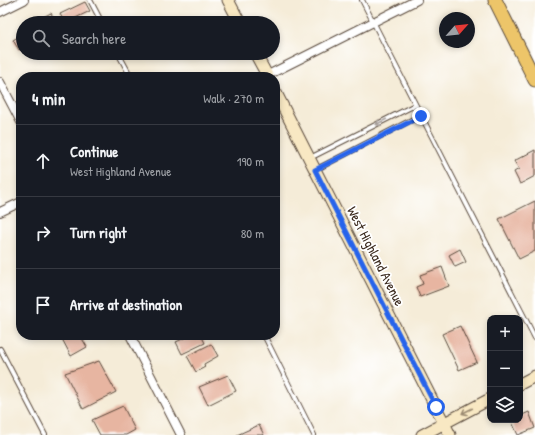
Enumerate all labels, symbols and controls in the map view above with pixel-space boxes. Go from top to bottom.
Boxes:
north arrow [439,12,475,48]
search box [16,16,280,60]
icon: search [30,27,52,49]
text: Search here [62,28,126,49]
text: 4 min [32,87,65,110]
text: Walk · 270 m [203,89,264,107]
route end [412,107,430,125]
one-way arrow [375,119,387,127]
text: Continue [70,141,118,162]
icon: ahead [32,150,54,172]
text: 190 m [237,152,264,170]
text: West Highland Avenue [70,162,171,180]
street label: West Highland Avenue [342,203,410,310]
icon: right [32,222,54,244]
text: Turn right [70,222,126,243]
text: 80 m [241,224,264,242]
icon: arrive [32,294,54,316]
text: Arrive at destination [70,294,182,315]
map controls [487,315,523,423]
button: + [487,315,523,351]
button: − [487,351,523,387]
button: layers [487,387,523,423]
route start [427,398,445,416]
one-way arrow [461,408,473,415]

